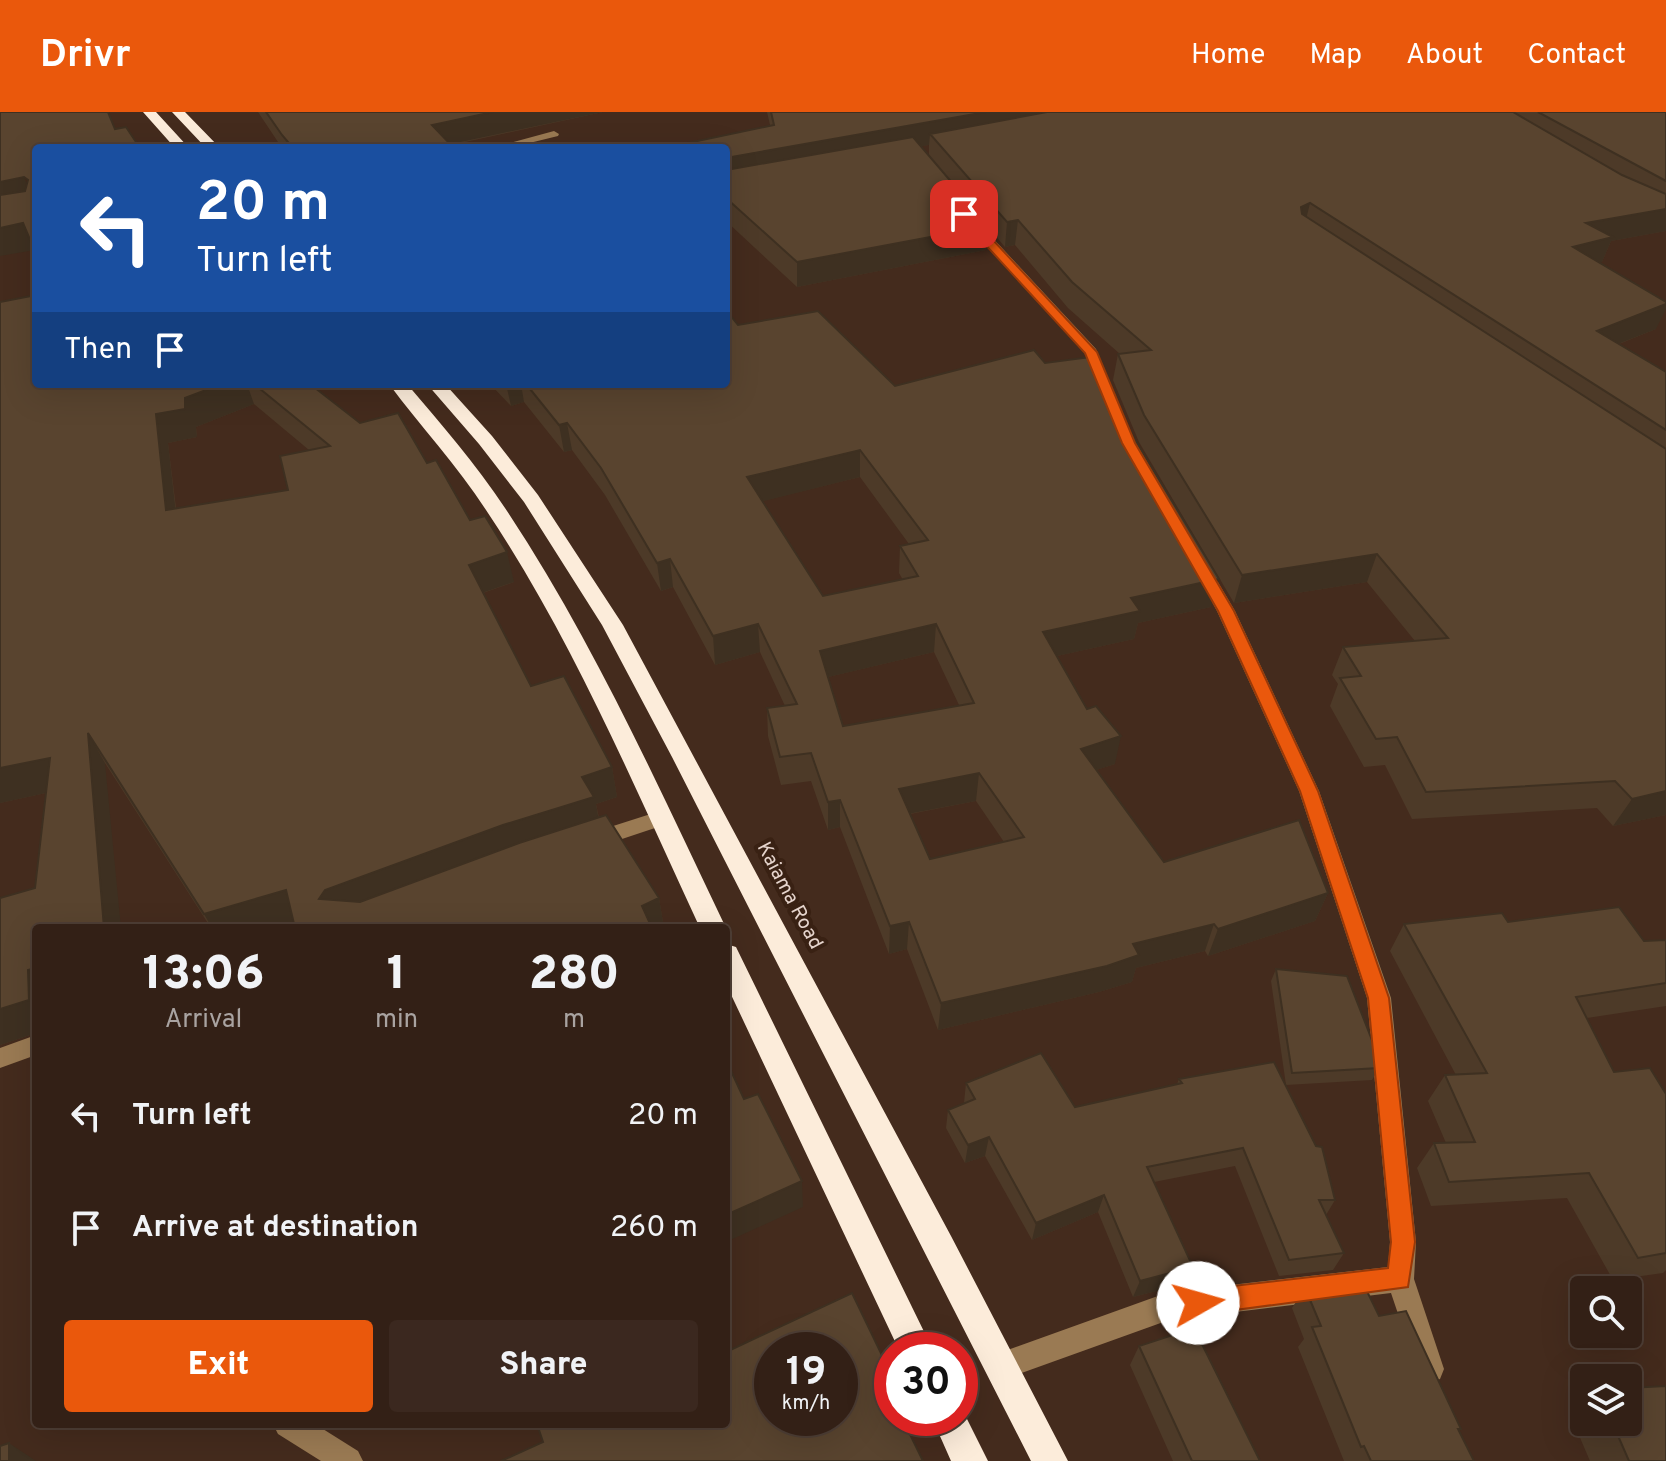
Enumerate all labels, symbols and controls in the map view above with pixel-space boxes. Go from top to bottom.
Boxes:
text: Drivr [40,32,131,81]
text: Home [1191,38,1265,74]
text: Map [1309,38,1362,74]
text: About [1406,38,1483,74]
text: Contact [1527,38,1626,74]
text: 20 m [196,170,330,240]
icon: left [64,176,168,280]
pin [930,180,998,248]
icon: arrive [942,192,986,236]
text: Turn left [196,239,333,285]
icon: arrive [148,328,192,372]
text: Then [64,332,132,369]
street label: Kaiama Road [750,838,828,954]
text: 13:06 [143,946,264,1006]
text: 1 [387,946,406,1006]
text: 280 [529,946,620,1006]
text: Arrival [165,1004,242,1037]
text: min [375,1004,418,1037]
text: m [563,1004,585,1037]
icon: left [64,1094,108,1138]
text: Turn left [132,1098,252,1135]
text: 20 m [628,1098,698,1135]
icon: arrive [64,1206,108,1250]
text: Arrive at destination [132,1210,418,1247]
text: 260 m [610,1210,698,1247]
position arrow [1156,1261,1240,1345]
map controls [1570,1276,1642,1436]
button: search [1570,1276,1642,1348]
button: Exit [64,1320,373,1412]
button: Share [389,1320,698,1412]
speed limit sign: 30 [874,1332,978,1436]
text: 19 [786,1349,826,1399]
button: layers [1570,1364,1642,1436]
text: km/h [782,1391,830,1417]

